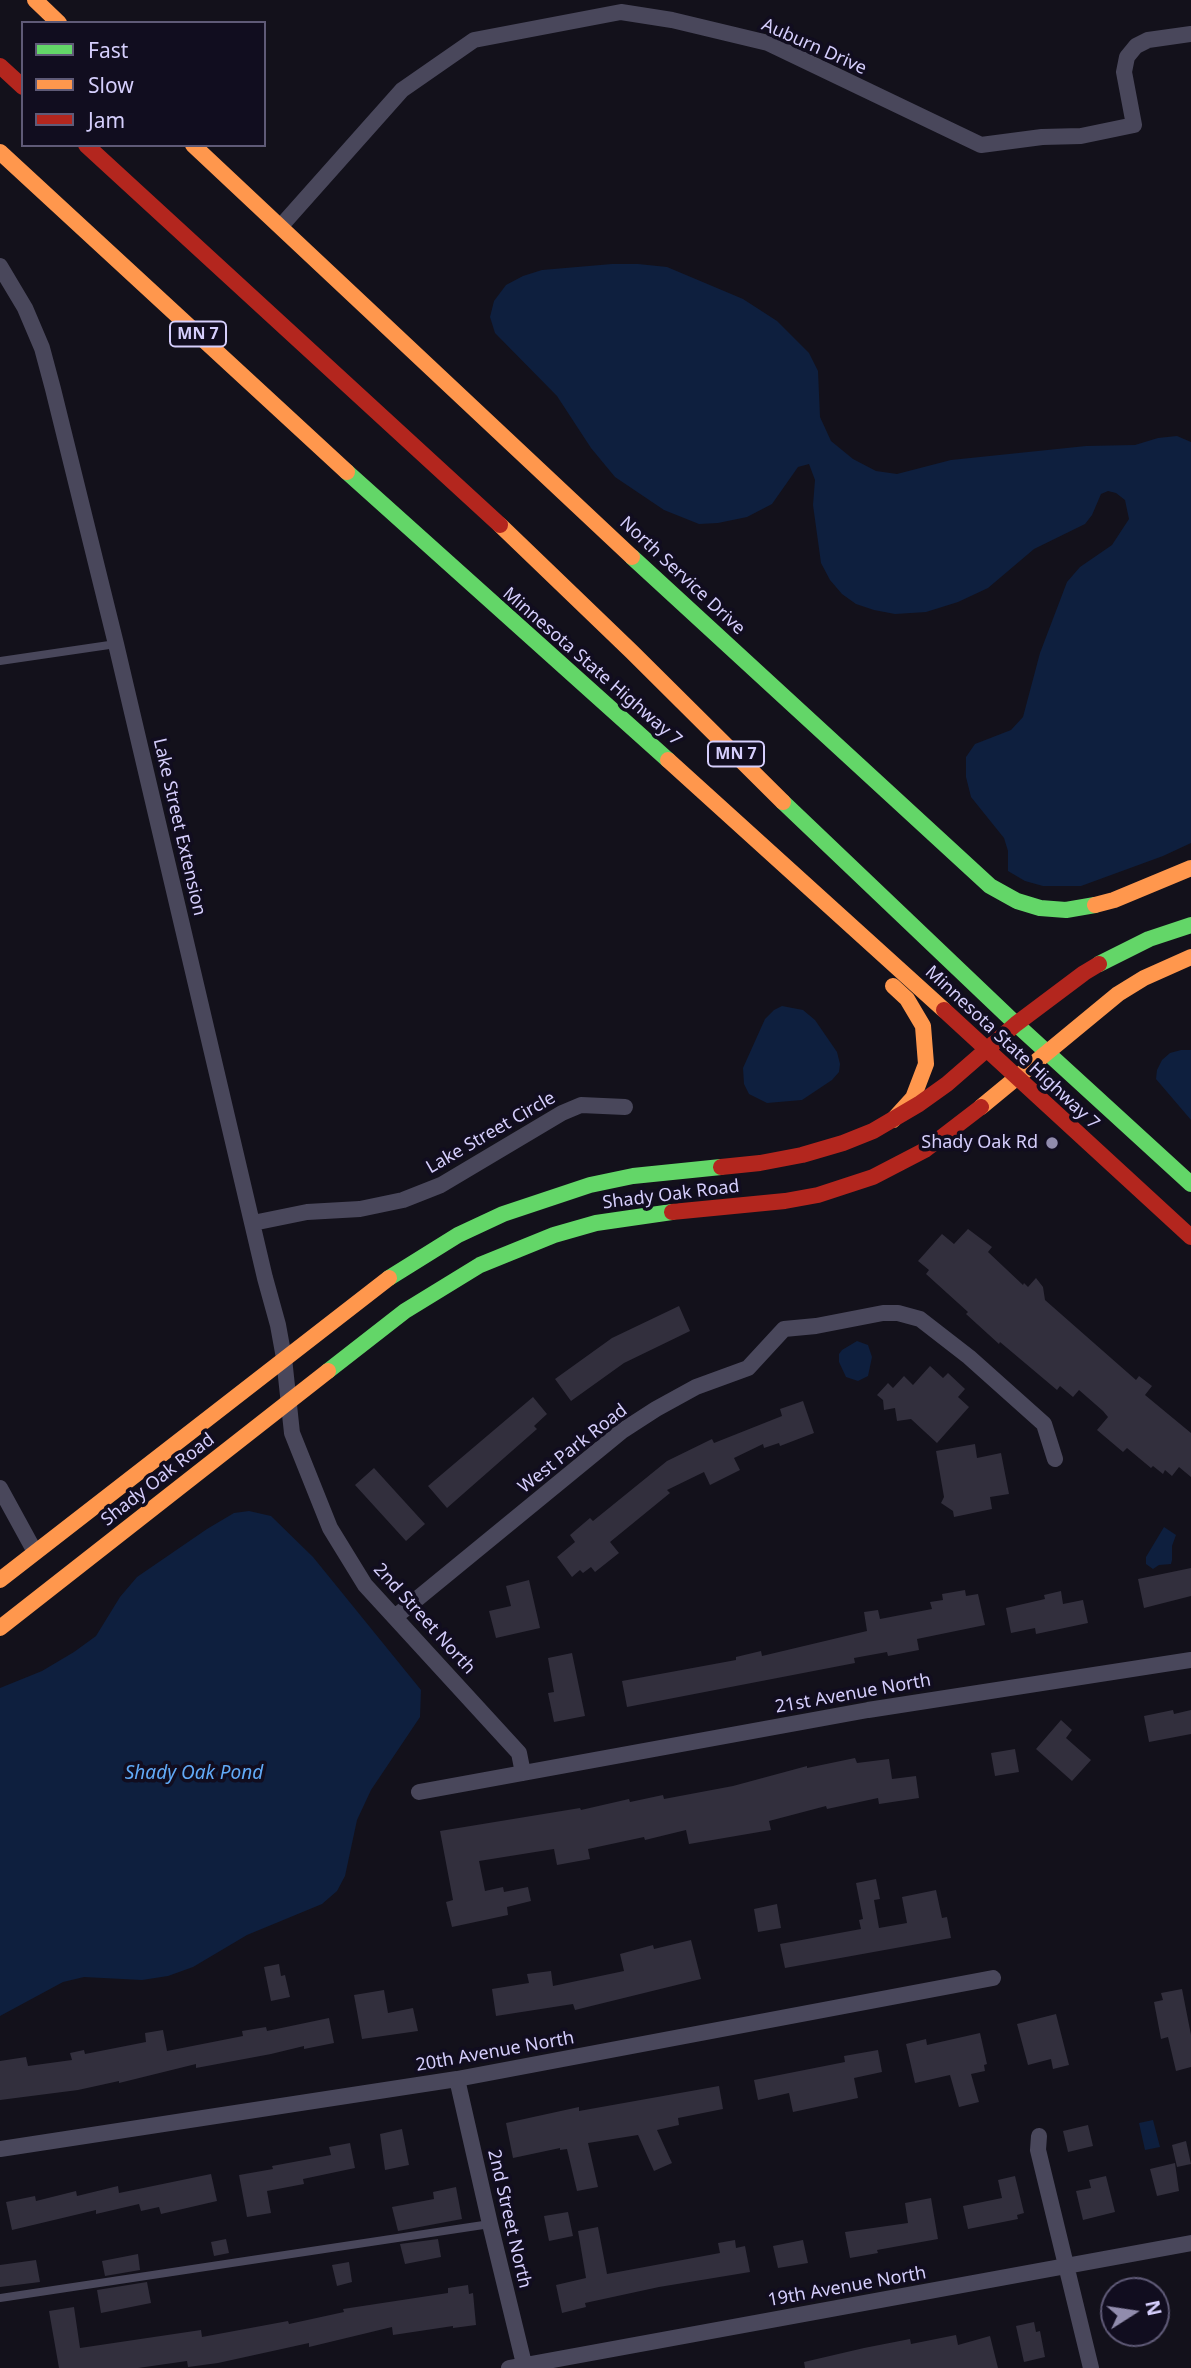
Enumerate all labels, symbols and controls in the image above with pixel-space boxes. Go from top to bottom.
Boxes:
street label: Auburn Drive [758,14,870,80]
legend [21,21,266,147]
text: Fast [88,36,128,64]
text: Slow [88,71,134,99]
text: Jam [88,106,125,134]
road number: MN 7 [170,322,226,346]
street label: North Service Drive [615,512,749,640]
street label: Minnesota State Highway 7 [498,583,686,751]
street label: Lake Street Extension [148,736,210,918]
road number: MN 7 [708,741,764,766]
street label: Minnesota State Highway 7 [920,961,1104,1135]
street label: Lake Street Circle [423,1087,559,1179]
place label: Shady Oak Rd [921,1132,1038,1154]
marker: Shady Oak Rd [1044,1135,1060,1151]
street label: Shady Oak Road [601,1176,741,1214]
street label: West Park Road [514,1400,632,1498]
street label: Shady Oak Road [97,1429,219,1531]
street label: 2nd Street North [369,1559,479,1679]
street label: 21st Avenue North [773,1670,933,1718]
water label: Shady Oak Pond [125,1763,263,1785]
street label: 20th Avenue North [414,2027,576,2077]
street label: 2nd Street North [483,2148,535,2290]
street label: 19th Avenue North [766,2262,928,2312]
north arrow [1100,2277,1170,2347]
text: N [1139,2298,1168,2318]

